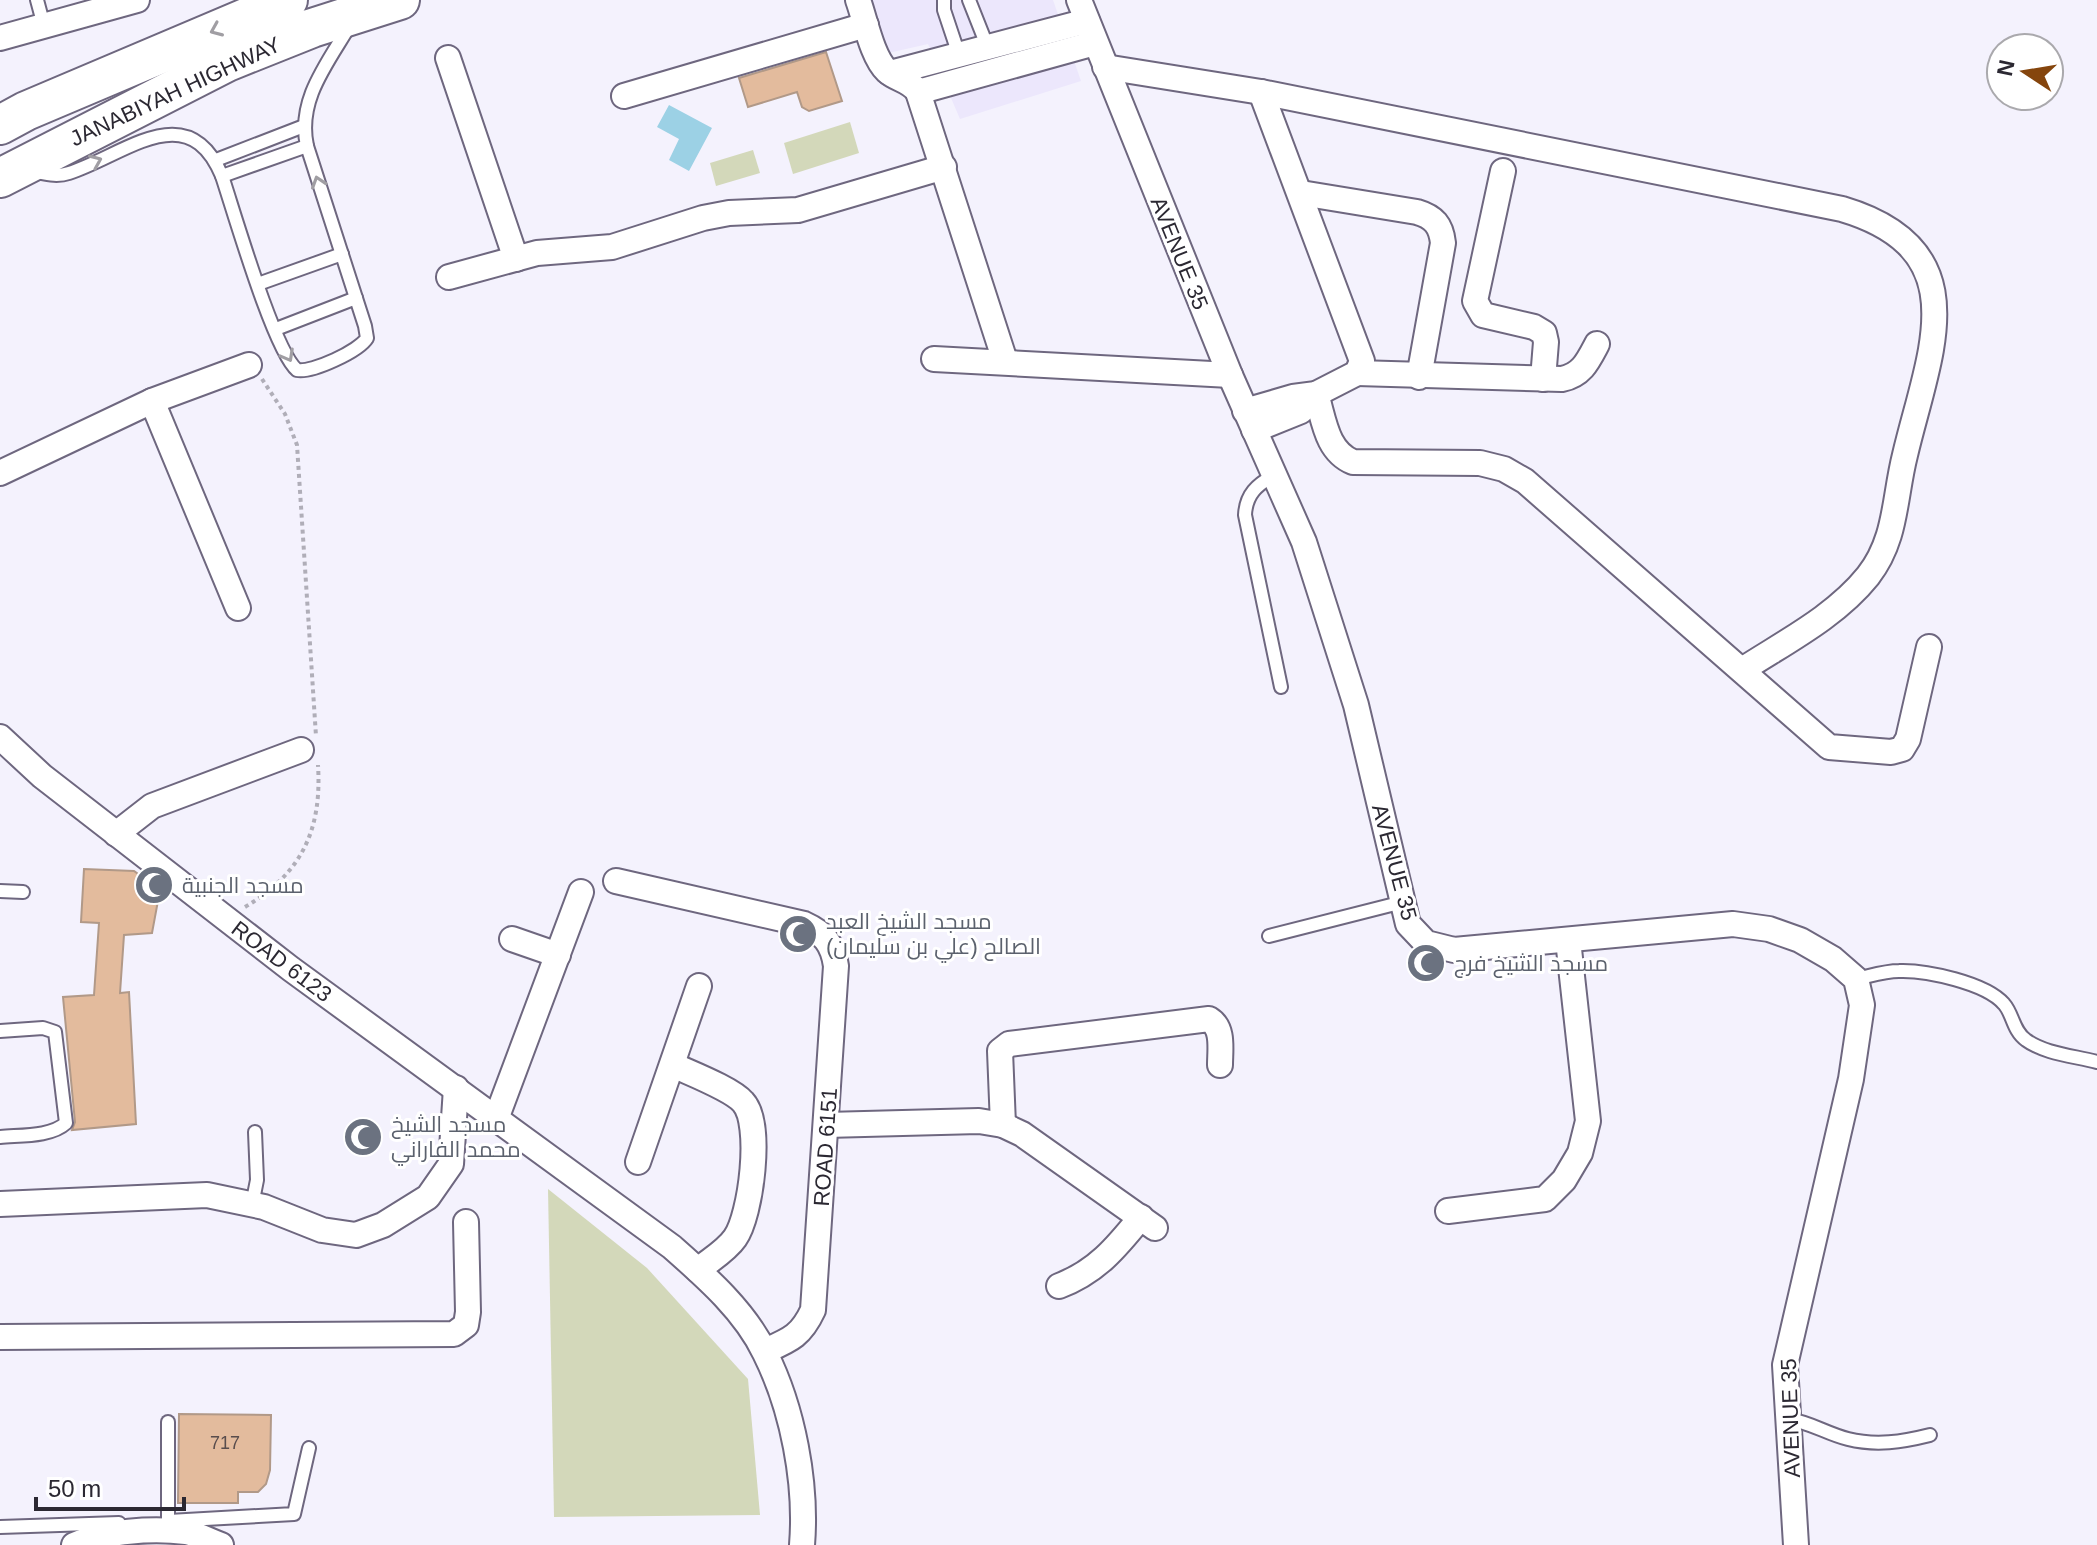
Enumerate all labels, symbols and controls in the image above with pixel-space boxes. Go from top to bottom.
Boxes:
one-way arrow [209,20,224,36]
street label: JANABIYAH HIGHWAY [66,32,285,151]
north arrow [1985,32,2065,112]
text: N [1992,58,2020,78]
one-way arrow [88,155,102,171]
one-way arrow [312,176,328,190]
street label: AVENUE 35 [1146,193,1213,313]
one-way arrow [279,348,294,362]
street label: AVENUE 35 [1367,801,1422,923]
mosque icon: مسجد الجنبية [133,864,175,906]
place label: مسجد الجنبية [182,873,304,898]
place label: مسجد الشيخ العبد الصالح (علي بن سليمان) [826,909,1041,963]
mosque icon: مسجد الشيخ العبد الصالح (علي بن سليمان) [777,913,819,955]
street label: ROAD 6123 [227,916,337,1007]
mosque icon: مسجد الشيخ فرج [1405,942,1447,984]
place label: مسجد الشيخ فرج [1454,951,1608,978]
street label: ROAD 6151 [809,1087,842,1207]
place label: مسجد الشيخ محمد الفاراني [391,1112,521,1166]
mosque icon: مسجد الشيخ محمد الفاراني [342,1116,384,1158]
street label: AVENUE 35 [1776,1358,1805,1478]
house number: 717 [210,1433,240,1453]
scale bar [36,1461,184,1511]
text: 50 m [48,1475,101,1502]

